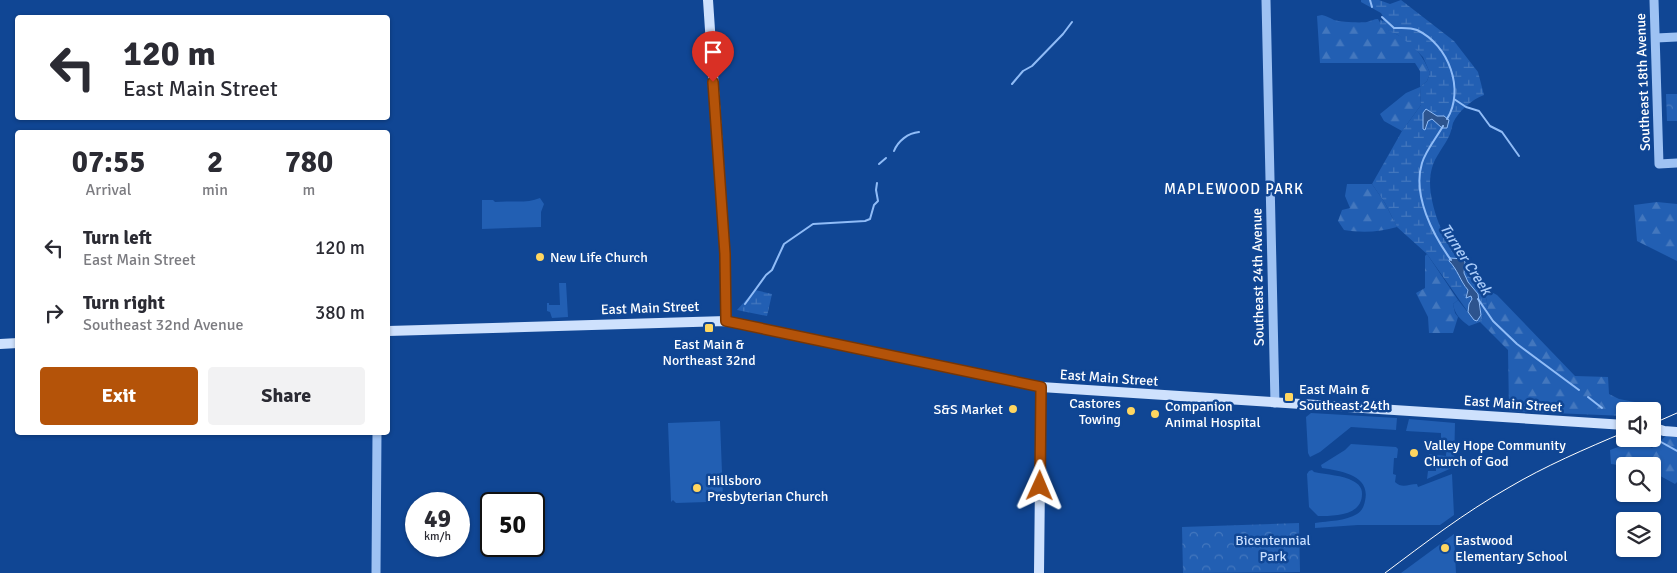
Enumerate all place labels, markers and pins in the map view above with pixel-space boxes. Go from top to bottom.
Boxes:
pin [692,31,734,82]
place label: New Life Church [550,249,648,266]
marker: New Life Church [534,251,546,263]
marker: East Main & Northeast 32nd [703,322,715,334]
place label: East Main & Northeast 32nd [662,336,756,369]
place label: East Main & Southeast 24th [1299,381,1390,414]
marker: East Main & Southeast 24th [1283,391,1295,403]
place label: Castores Towing [1069,395,1121,428]
place label: Companion Animal Hospital [1165,398,1261,431]
place label: S&S Market [934,401,1003,418]
marker: S&S Market [1007,403,1019,415]
marker: Castores Towing [1125,405,1137,417]
marker: Companion Animal Hospital [1149,408,1161,420]
place label: Valley Hope Community Church of God [1424,437,1566,470]
marker: Valley Hope Community Church of God [1408,447,1420,459]
place label: Hillsboro Presbyterian Church [707,472,828,505]
marker: Hillsboro Presbyterian Church [691,482,703,494]
place label: Eastwood Elementary School [1455,532,1568,565]
marker: Eastwood Elementary School [1439,542,1451,554]

